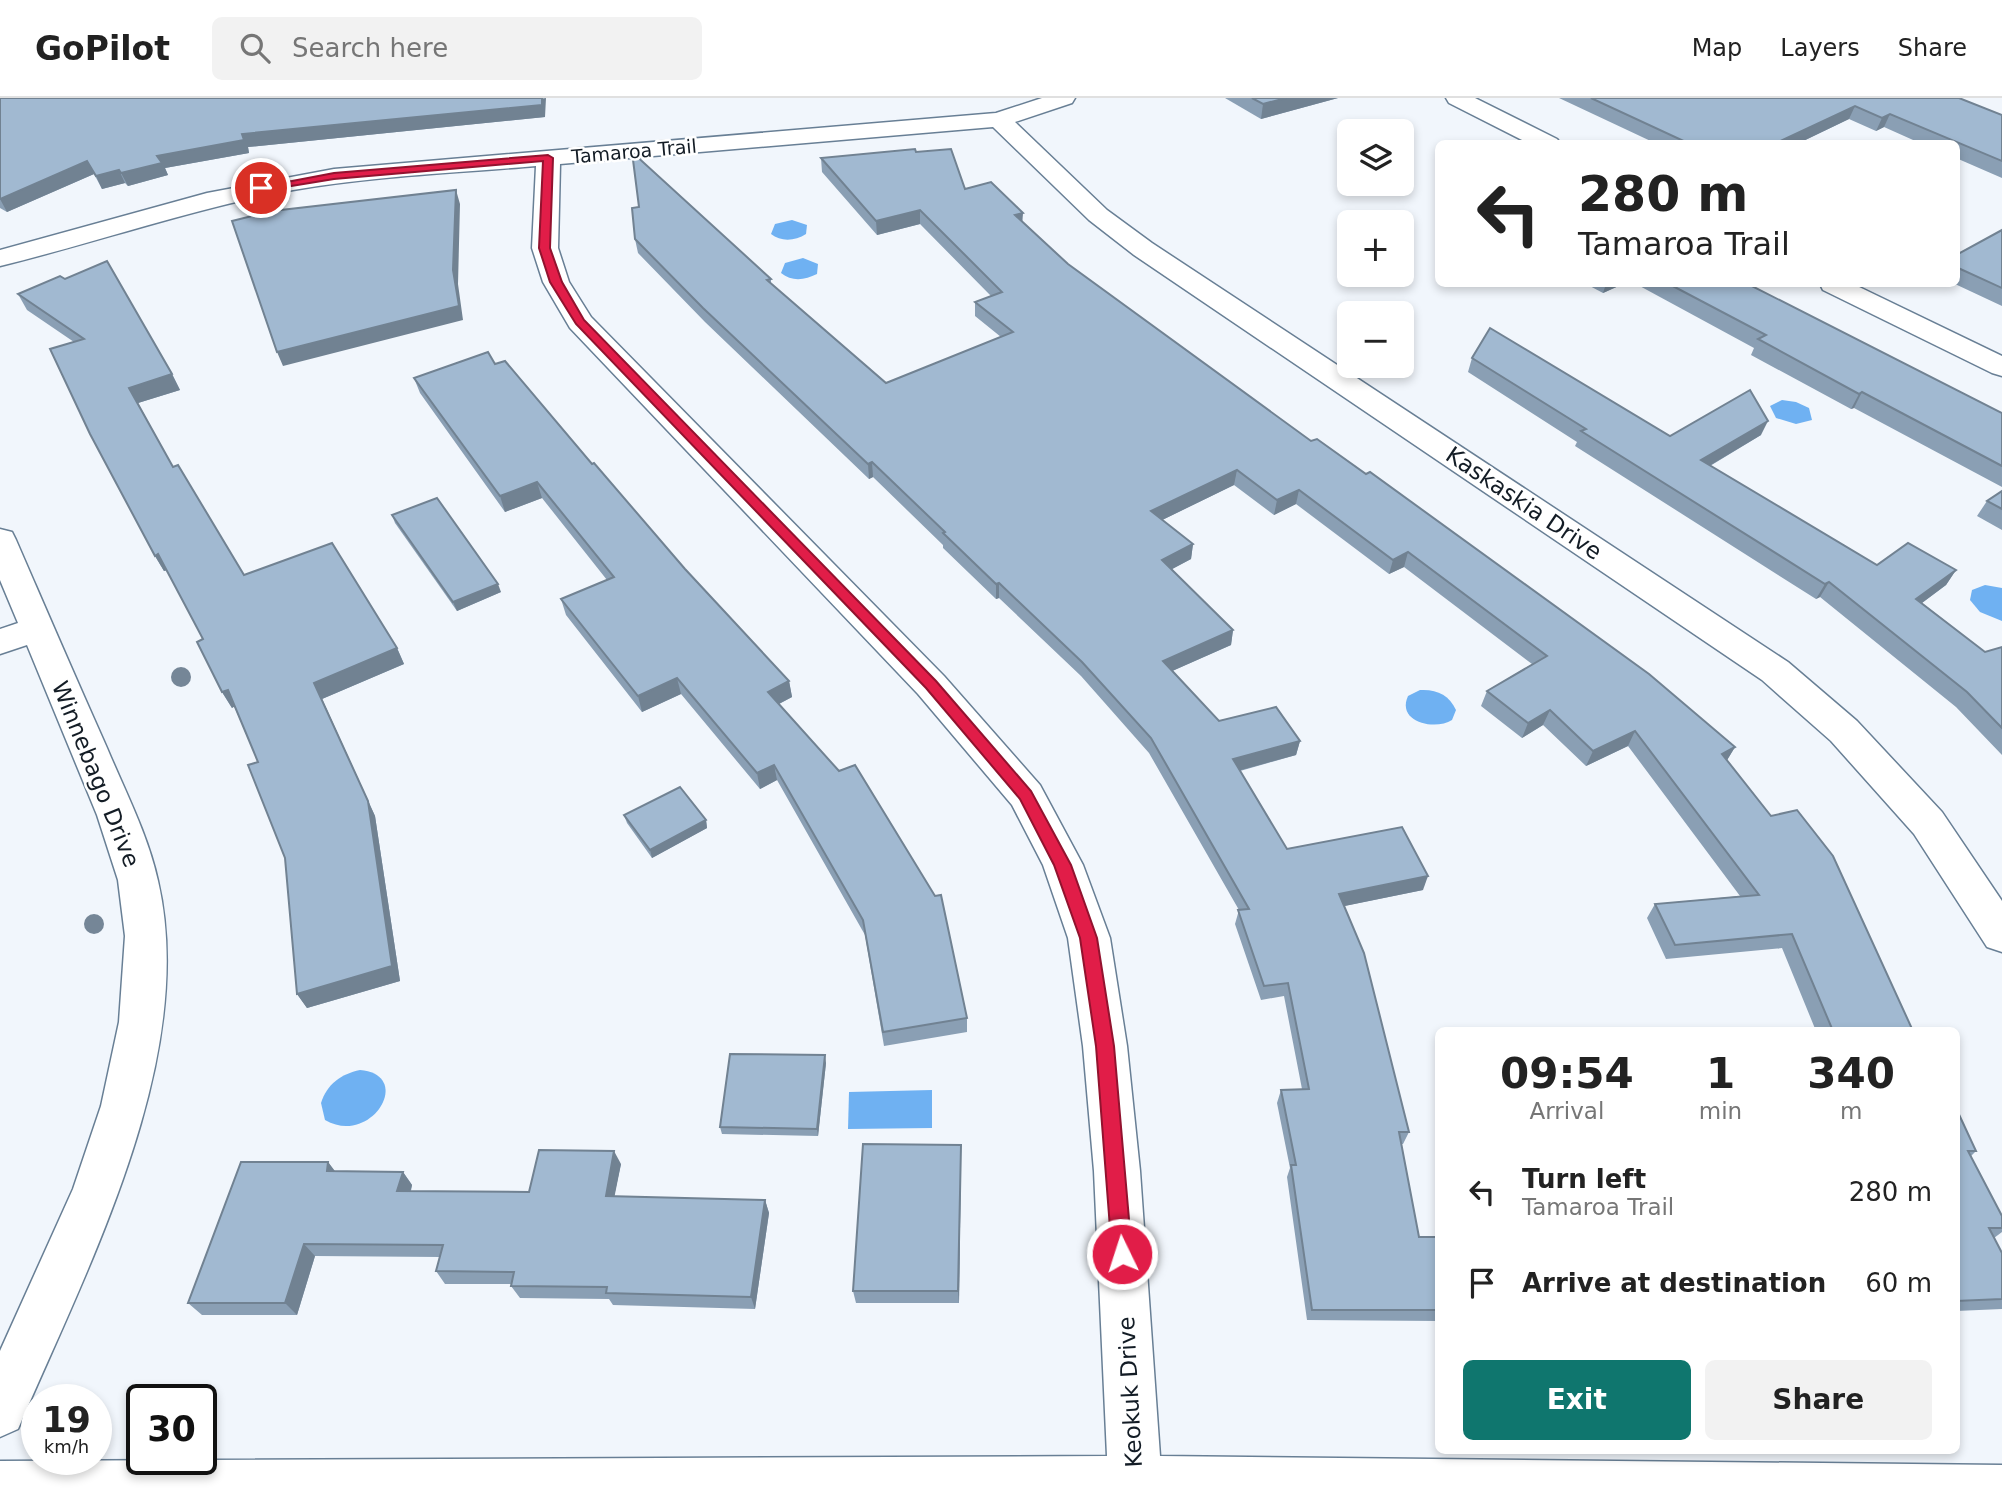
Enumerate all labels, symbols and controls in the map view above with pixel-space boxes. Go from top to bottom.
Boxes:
search box [212,17,702,80]
text: GoPilot [35,29,170,68]
icon: search [236,29,274,67]
text: Search here [292,33,448,63]
text: Map [1692,34,1742,62]
text: Layers [1780,34,1860,62]
text: Share [1898,34,1967,62]
map controls [1337,119,1414,378]
button: layers [1337,119,1414,196]
street label: Tamaroa Trail [569,135,698,168]
pin [231,158,291,218]
text: 280 m [1578,166,1748,223]
icon: left [1463,168,1554,259]
icon: arrive [242,169,280,207]
button: + [1337,210,1414,287]
text: Tamaroa Trail [1578,225,1790,263]
button: − [1337,301,1414,378]
street label: Kaskaskia Drive [1441,441,1607,565]
street label: Winnebago Drive [47,677,145,871]
text: 09:54 [1500,1049,1634,1098]
text: 1 [1706,1049,1735,1098]
text: 340 [1807,1049,1895,1098]
text: Arrival [1530,1098,1604,1124]
text: min [1699,1098,1742,1124]
text: m [1840,1098,1862,1124]
text: Turn left [1522,1164,1646,1194]
icon: left [1463,1173,1501,1211]
text: 280 m [1849,1177,1932,1207]
text: Tamaroa Trail [1522,1194,1674,1220]
position arrow [1085,1217,1159,1291]
icon: arrive [1463,1264,1501,1302]
text: Arrive at destination [1522,1268,1826,1298]
text: 60 m [1865,1268,1932,1298]
street label: Keokuk Drive [1113,1316,1147,1468]
button: Exit [1463,1360,1691,1440]
button: Share [1705,1360,1932,1440]
speed limit sign: 30 [126,1384,217,1475]
text: 19 [42,1400,91,1440]
text: km/h [44,1436,89,1457]

